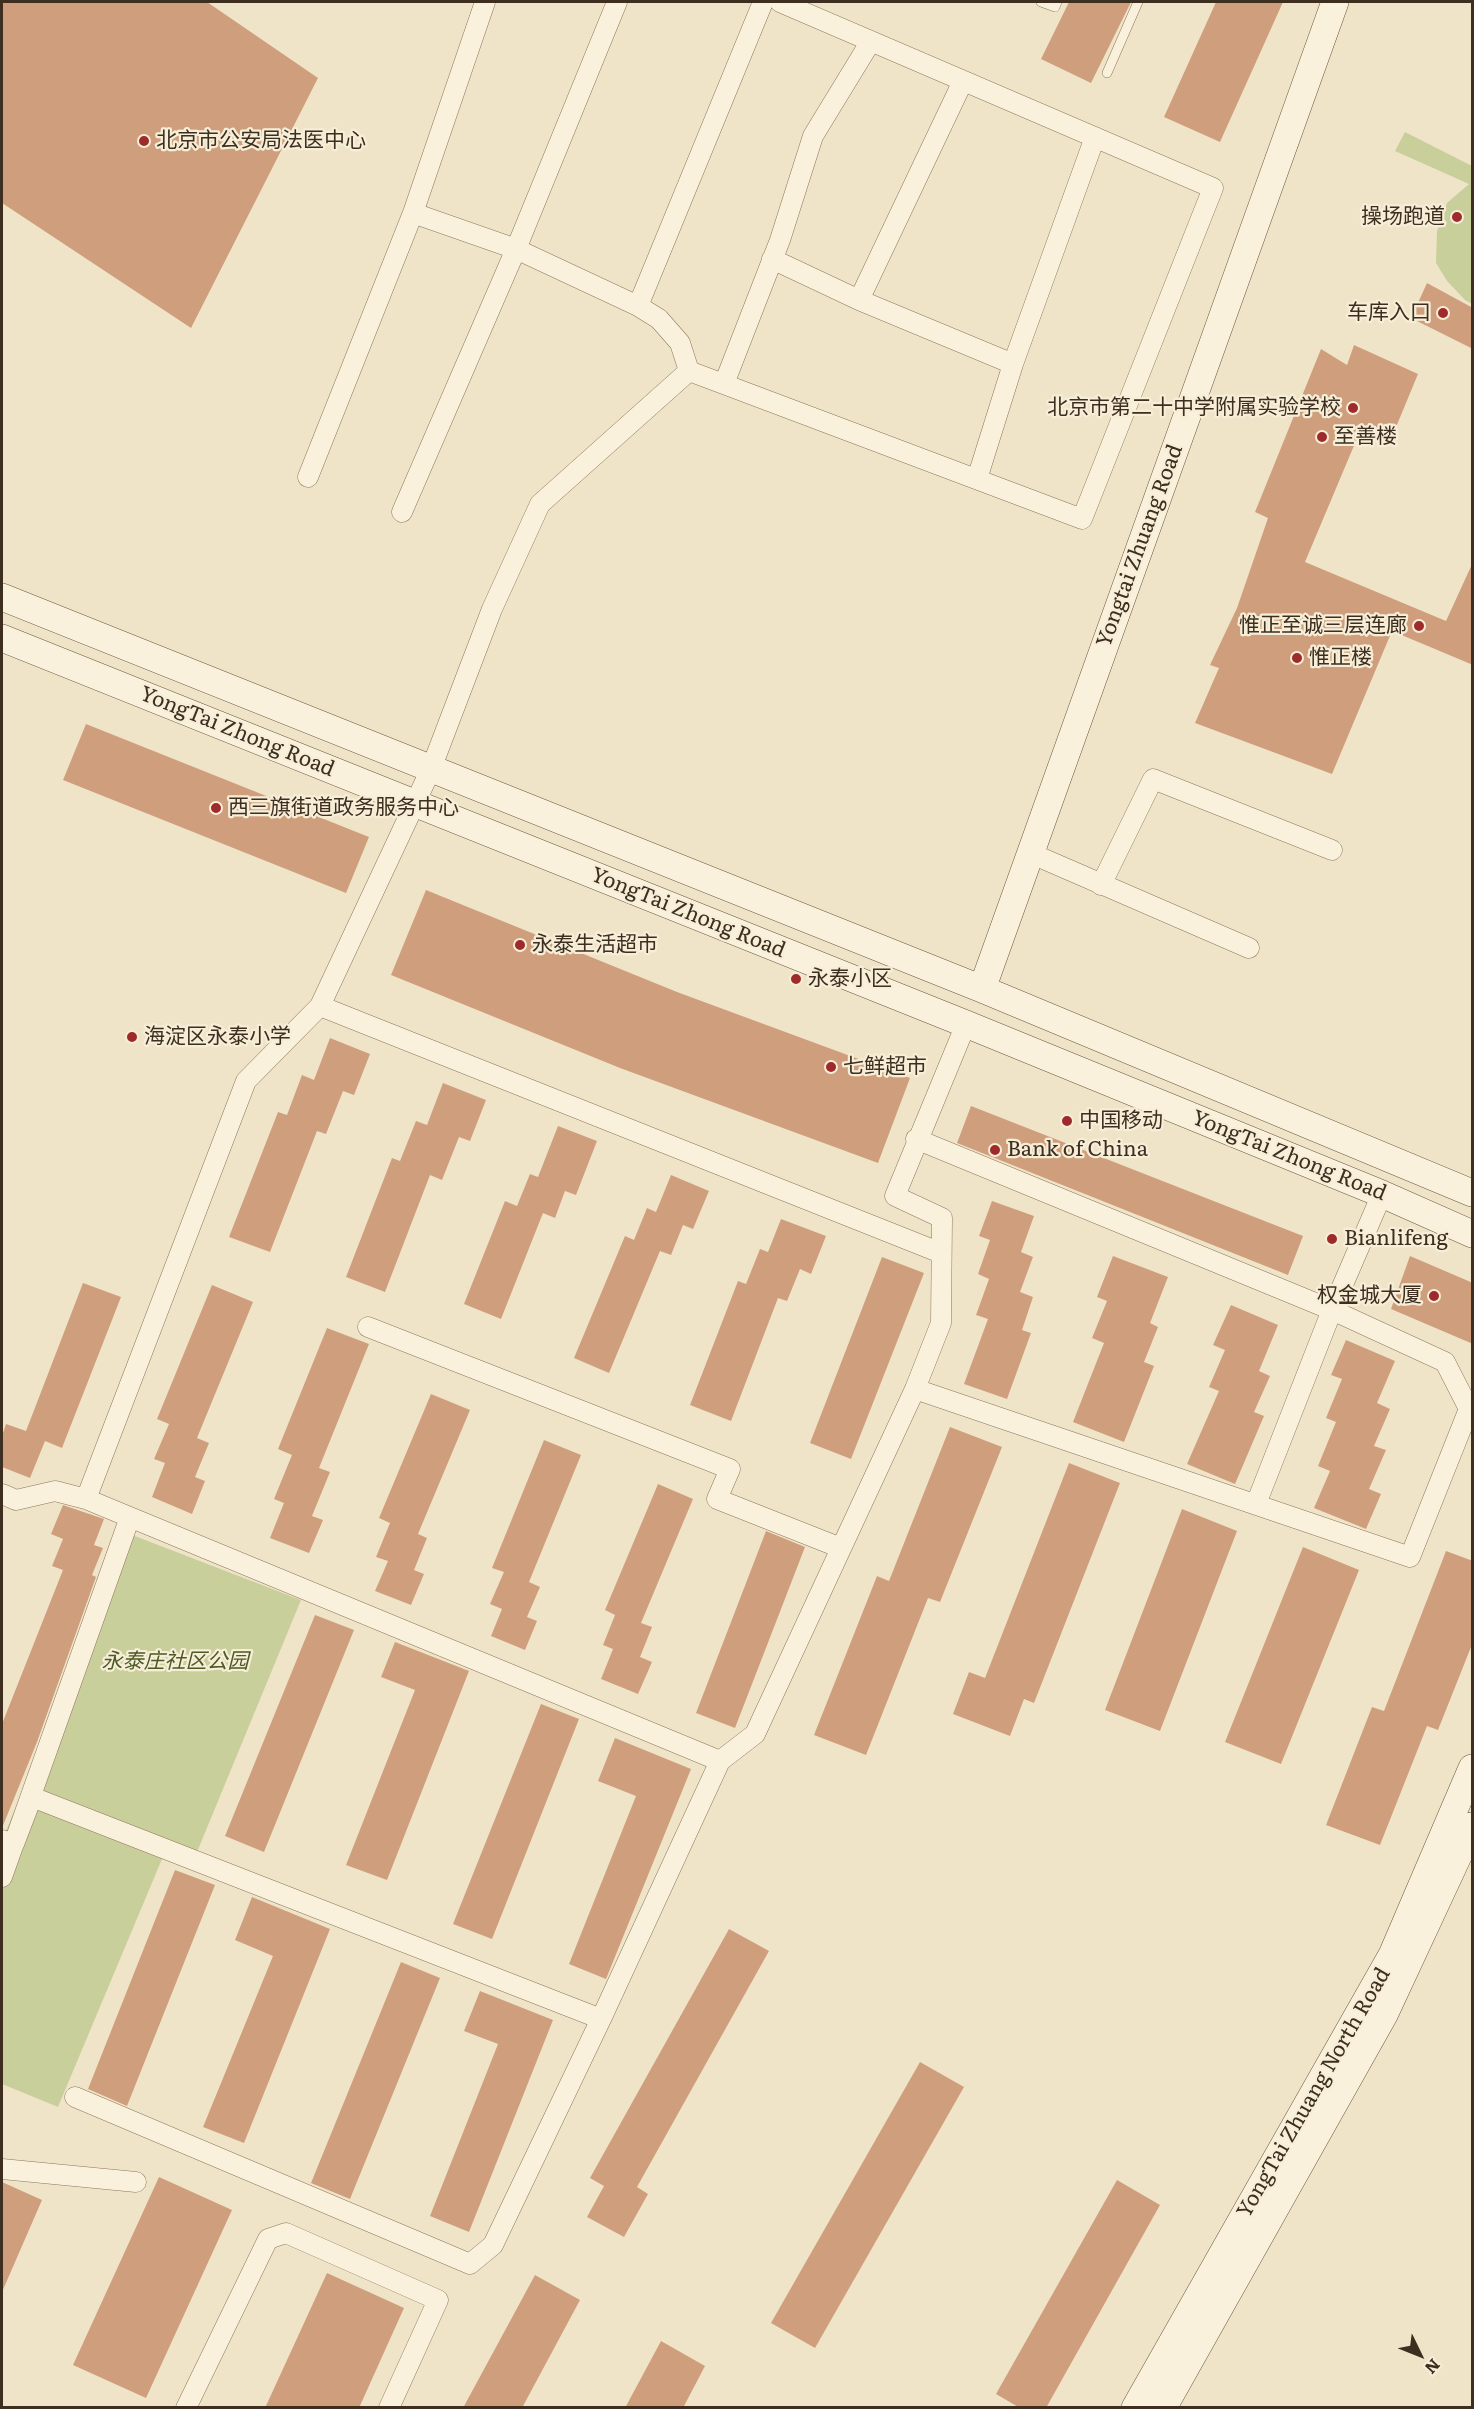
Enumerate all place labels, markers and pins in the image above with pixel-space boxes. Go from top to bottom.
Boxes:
place label: 北京市公安局法医中心 [156,128,366,154]
marker: 北京市公安局法医中心 [137,134,151,148]
place label: 操场跑道 [1361,204,1445,230]
marker: 操场跑道 [1450,210,1464,224]
place label: 车库入口 [1347,300,1431,326]
marker: 车库入口 [1436,306,1450,320]
place label: 北京市第二十中学附属实验学校 [1047,395,1341,421]
marker: 北京市第二十中学附属实验学校 [1346,401,1360,415]
place label: 至善楼 [1334,424,1397,450]
marker: 至善楼 [1315,430,1329,444]
place label: 惟正至诚三层连廊 [1239,613,1407,639]
marker: 惟正至诚三层连廊 [1412,619,1426,633]
place label: 惟正楼 [1309,645,1372,671]
marker: 惟正楼 [1290,651,1304,665]
place label: 西三旗街道政务服务中心 [228,795,459,821]
marker: 西三旗街道政务服务中心 [209,801,223,815]
place label: 永泰生活超市 [532,932,658,958]
marker: 永泰生活超市 [513,938,527,952]
place label: 永泰小区 [808,966,892,992]
marker: 永泰小区 [789,972,803,986]
place label: 海淀区永泰小学 [144,1024,291,1050]
marker: 海淀区永泰小学 [125,1030,139,1044]
place label: 七鲜超市 [843,1054,927,1080]
marker: 七鲜超市 [824,1060,838,1074]
place label: 中国移动 [1079,1108,1163,1134]
marker: 中国移动 [1060,1114,1074,1128]
place label: Bank of China [1007,1137,1148,1163]
marker: Bank of China [988,1143,1002,1157]
place label: Bianlifeng [1344,1226,1448,1252]
marker: Bianlifeng [1325,1232,1339,1246]
place label: 权金城大厦 [1317,1283,1422,1309]
marker: 权金城大厦 [1427,1289,1441,1303]

